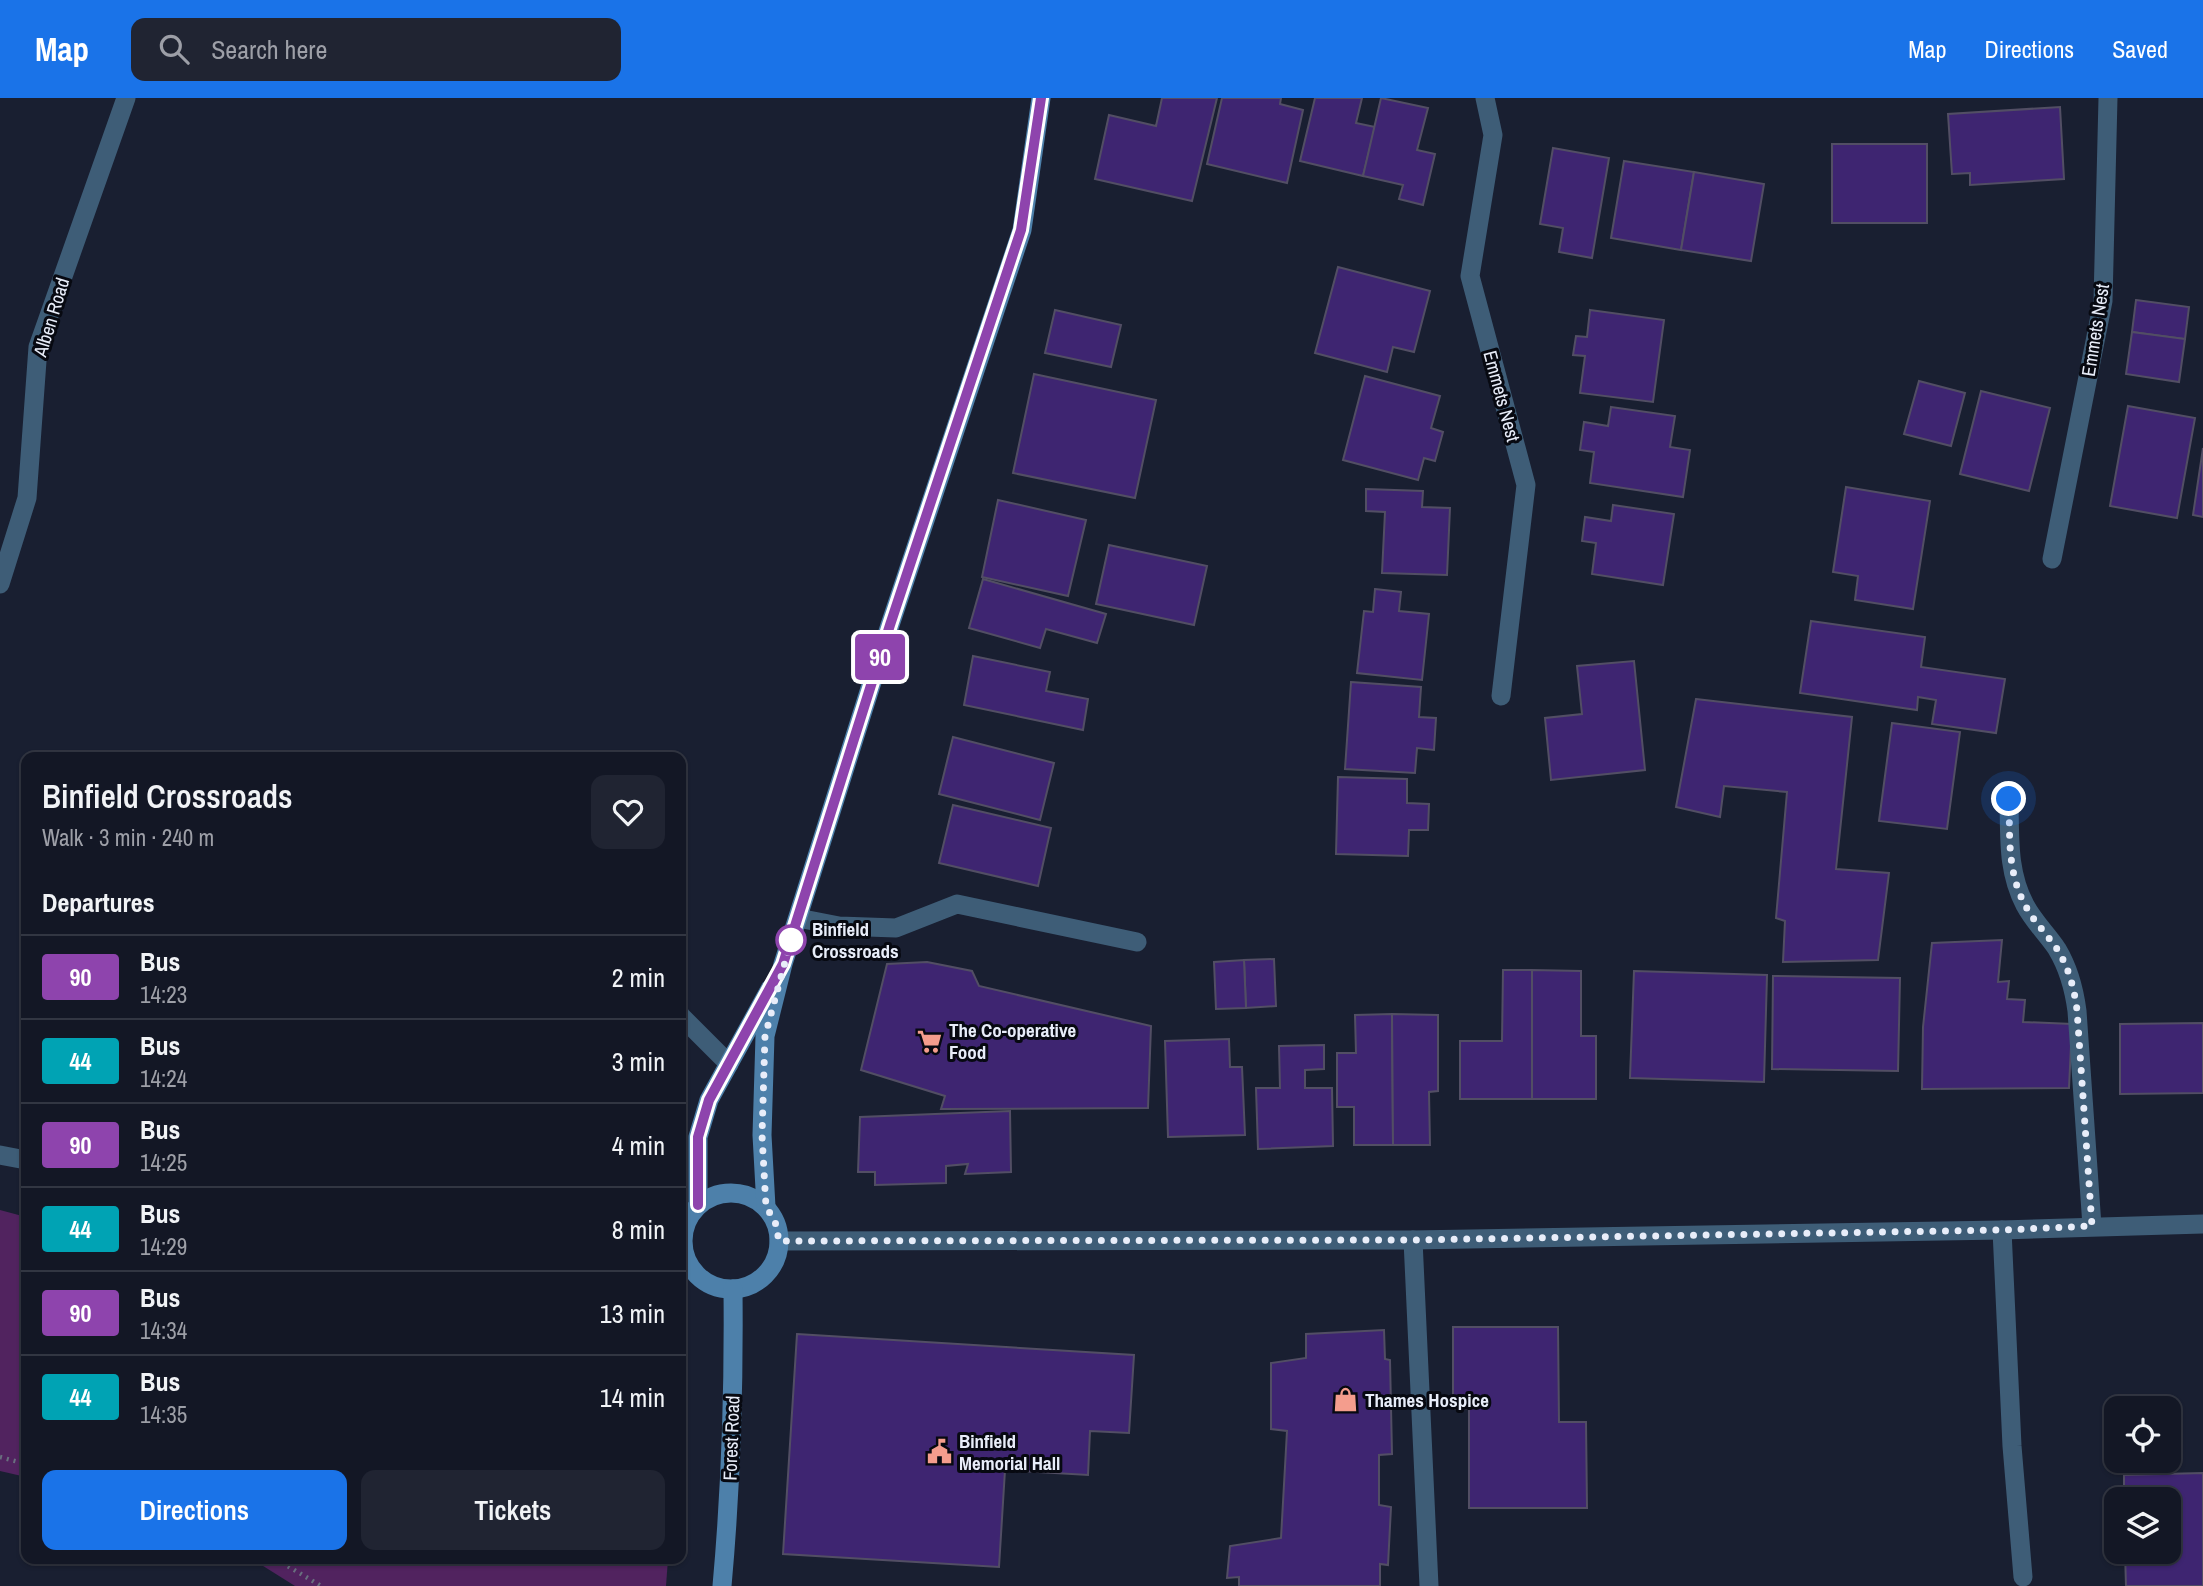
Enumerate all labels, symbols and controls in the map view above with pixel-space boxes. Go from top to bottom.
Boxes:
search box [131,18,621,81]
text: Map [35,27,89,71]
icon: search [155,30,193,68]
text: Search here [211,32,327,67]
text: Map [1908,33,1946,65]
text: Directions [1984,33,2074,65]
text: Saved [2112,33,2168,65]
street label: Alben Road [26,274,75,361]
street label: Emmets Nest [2075,281,2115,378]
street label: Emmets Nest [1477,347,1527,445]
line badge: 90 [848,634,912,680]
text: 90 [869,641,891,673]
text: Binfield Crossroads [42,774,293,818]
button: heart [591,775,665,849]
your location [1991,781,2026,816]
text: Walk · 3 min · 240 m [42,822,214,853]
text: Departures [42,885,155,920]
place label: Binfield Crossroads [812,916,899,964]
marker: Binfield Crossroads [776,925,806,955]
text: Bus [140,944,180,979]
text: 2 min [612,960,665,995]
text: 90 [70,961,91,993]
text: 14:23 [140,979,187,1010]
place label: The Co-operative Food [949,1017,1077,1065]
supermarket icon: The Co-operative Food [915,1027,943,1055]
text: Bus [140,1028,180,1063]
text: 3 min [612,1044,665,1079]
text: 44 [70,1045,91,1077]
text: 14:24 [140,1063,187,1094]
text: Bus [140,1112,180,1147]
text: 4 min [612,1128,665,1163]
text: 90 [70,1129,91,1161]
text: 14:25 [140,1147,187,1178]
text: Bus [140,1196,180,1231]
text: 8 min [612,1212,665,1247]
text: 44 [70,1213,91,1245]
text: 14:29 [140,1231,187,1262]
text: Bus [140,1280,180,1315]
text: 13 min [600,1296,665,1331]
text: 90 [70,1297,91,1329]
text: 14:34 [140,1315,187,1346]
text: Bus [140,1364,180,1399]
text: 14 min [600,1380,665,1415]
text: 44 [70,1381,91,1413]
shop icon: Thames Hospice [1331,1386,1359,1414]
place label: Thames Hospice [1365,1387,1489,1413]
street label: Forest Road [717,1395,745,1481]
map controls [2104,1396,2181,1564]
button: locate [2104,1396,2181,1473]
text: 14:35 [140,1399,187,1430]
place label: Binfield Memorial Hall [959,1428,1060,1476]
public building icon: Binfield Memorial Hall [925,1438,953,1466]
button: Directions [42,1470,347,1550]
button: Tickets [361,1470,665,1550]
button: layers [2104,1487,2181,1564]

